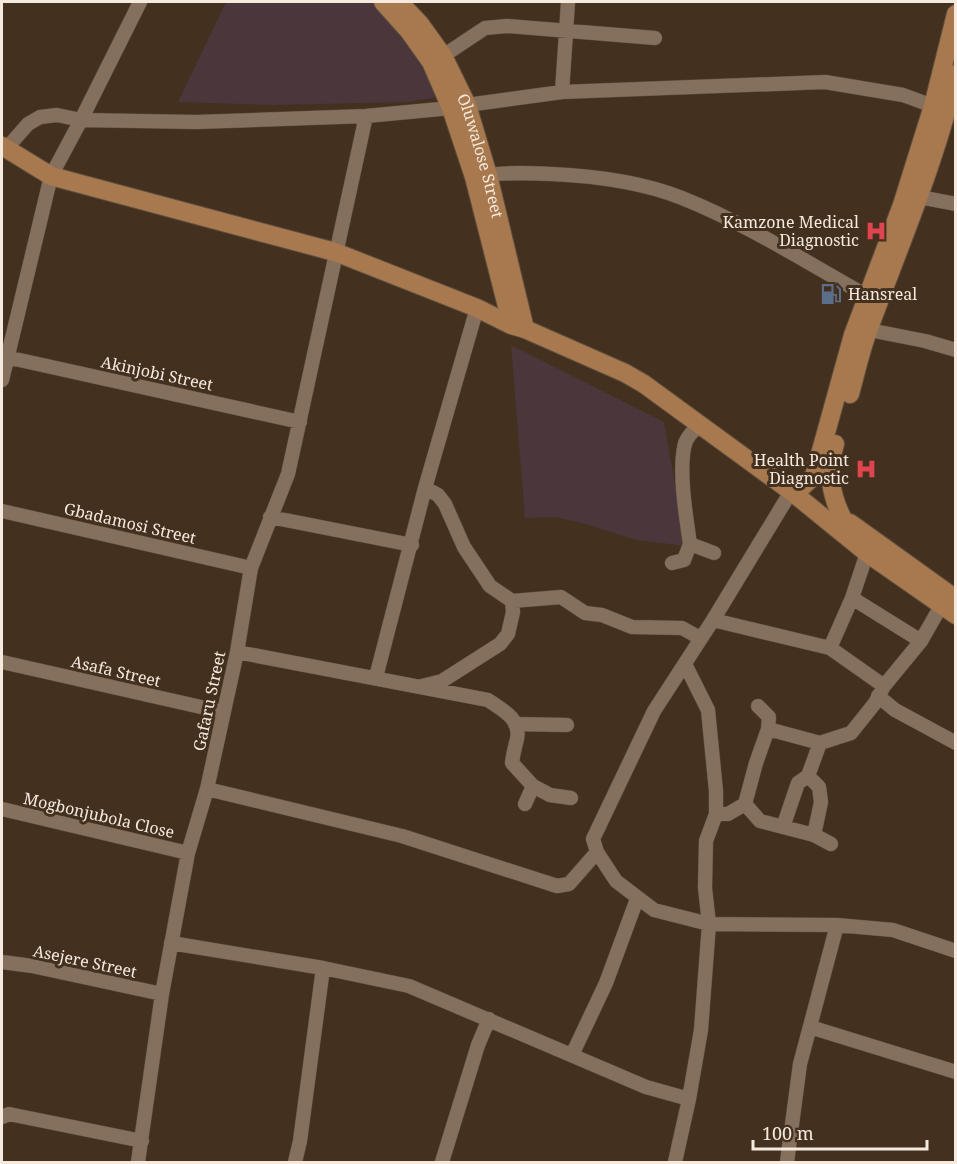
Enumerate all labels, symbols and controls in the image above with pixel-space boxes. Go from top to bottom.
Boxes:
street label: Oluwalose Street [452,90,509,221]
place label: Kamzone Medical Diagnostic [723,211,859,251]
hospital icon: Kamzone Medical Diagnostic [864,219,888,243]
fuel station icon: Hansreal [819,282,843,306]
place label: Hansreal [848,283,917,305]
street label: Akinjobi Street [99,350,215,396]
place label: Health Point Diagnostic [754,449,849,489]
hospital icon: Health Point Diagnostic [854,457,878,481]
street label: Gbadamosi Street [62,497,198,549]
street label: Gafaru Street [188,649,230,753]
street label: Asafa Street [69,650,163,692]
street label: Mogbonjubola Close [21,787,177,843]
street label: Asejere Street [31,939,139,983]
scale bar [753,1113,927,1151]
text: 100 m [762,1121,814,1145]

